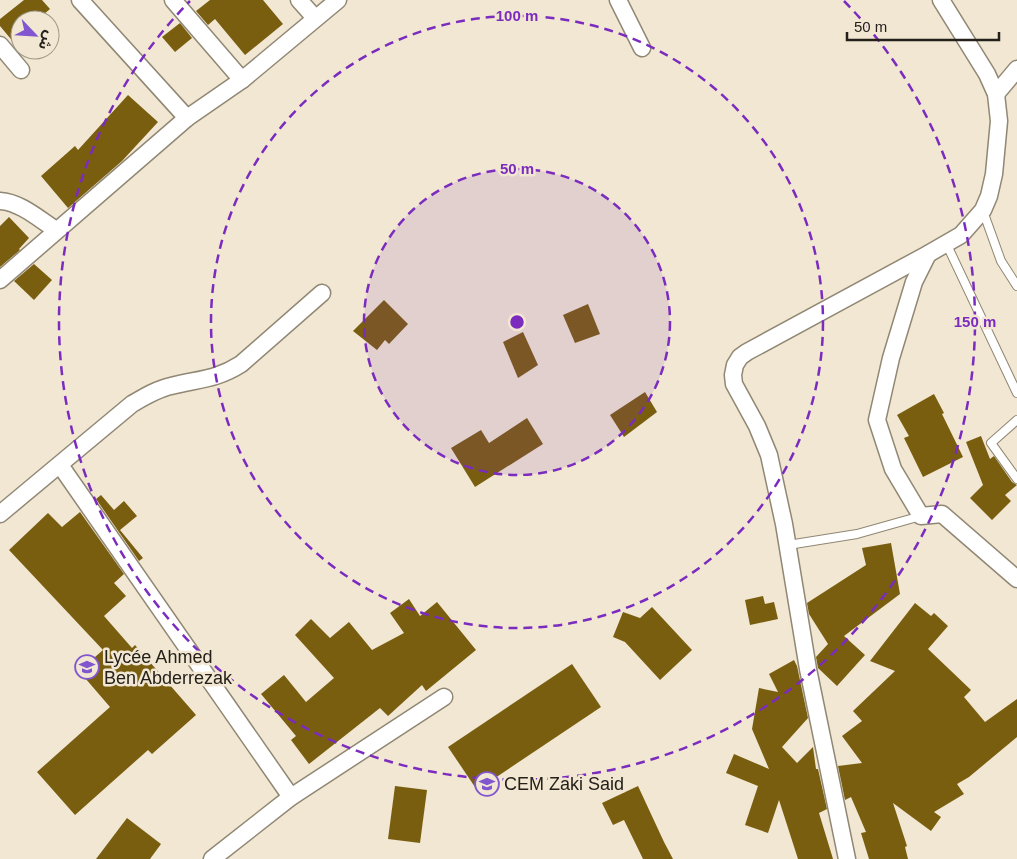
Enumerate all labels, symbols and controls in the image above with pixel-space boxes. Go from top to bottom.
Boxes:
text: 100 m [496,7,538,24]
north arrow [10,10,60,60]
scale bar [847,10,1000,42]
text: 50 m [854,18,887,35]
text: ش [35,28,58,53]
text: 50 m [500,160,534,177]
centre of rings [508,313,526,331]
text: 150 m [954,313,996,330]
place label: Lycée Ahmed Ben Abderrezak [104,647,233,688]
school or university icon: Lycée Ahmed Ben Abderrezak [74,654,100,680]
school or university icon: CEM Zaki Said [474,771,500,797]
place label: CEM Zaki Said [504,774,624,794]

